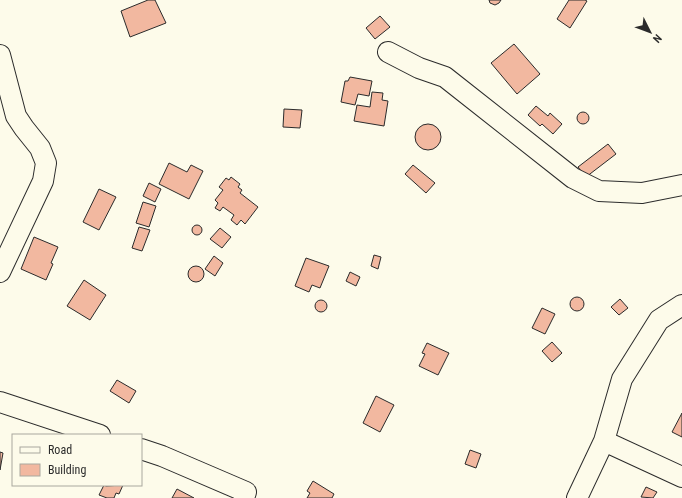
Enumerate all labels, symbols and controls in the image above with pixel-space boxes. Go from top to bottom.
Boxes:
north arrow [630,12,670,52]
text: N [650,31,664,45]
legend [12,434,142,486]
text: Road [48,443,72,457]
text: Building [48,463,86,477]

